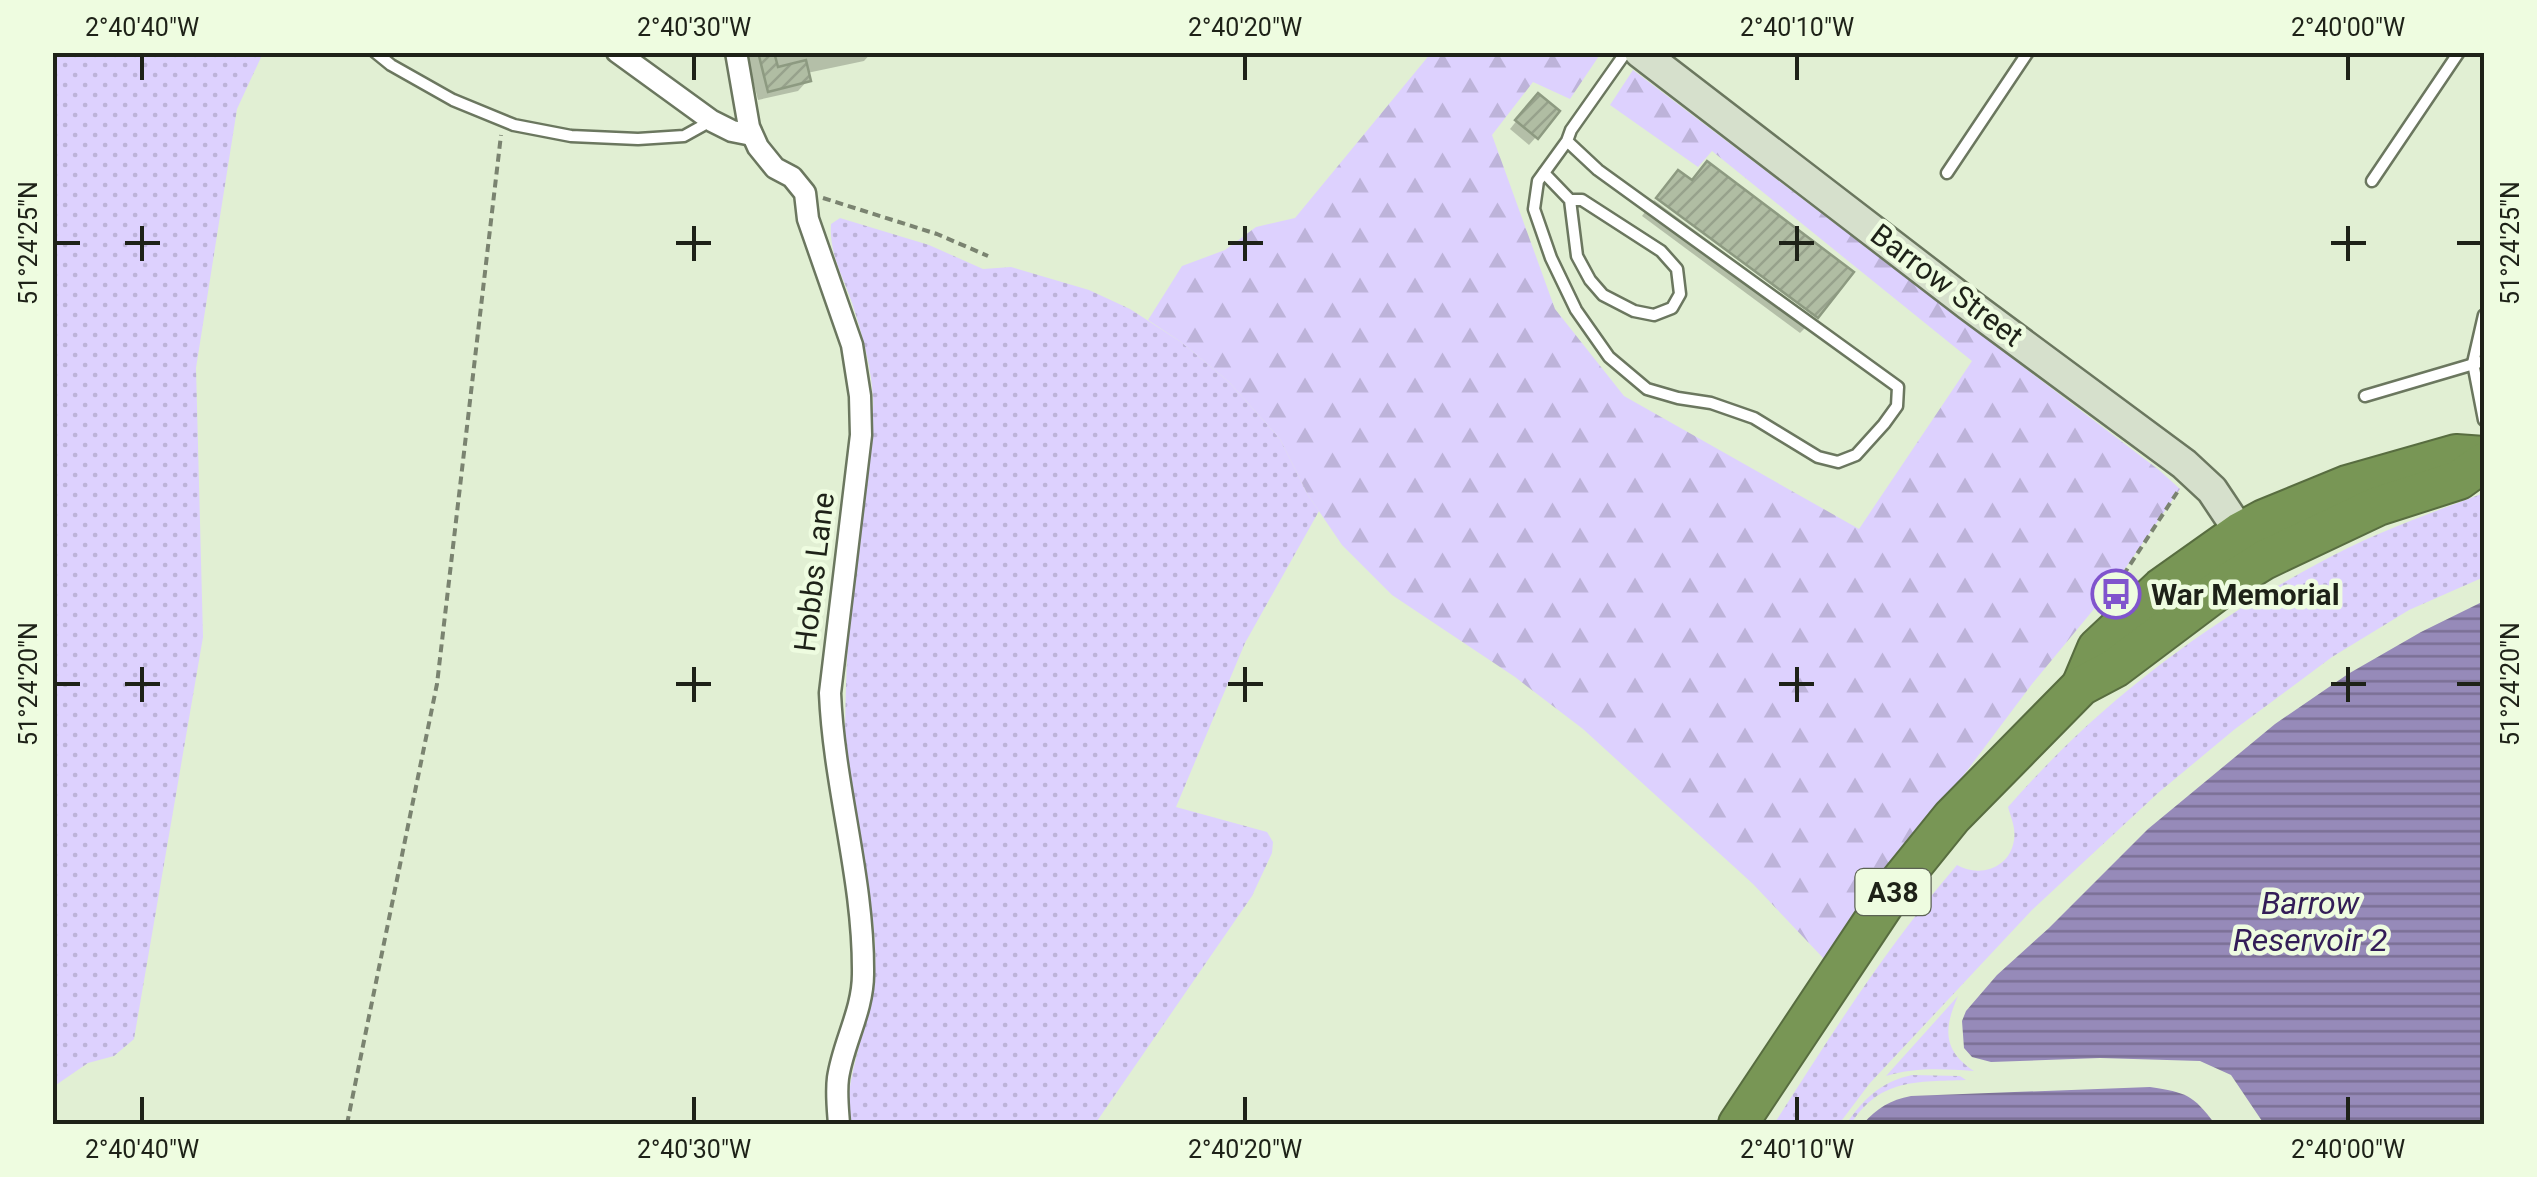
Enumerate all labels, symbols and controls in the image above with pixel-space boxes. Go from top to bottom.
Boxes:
text: 2°40'40"W [85,13,199,42]
text: 2°40'30"W [637,13,751,42]
text: 2°40'20"W [1188,13,1302,42]
text: 2°40'10"W [1740,13,1854,42]
text: 2°40'00"W [2291,13,2405,42]
text: 51°24'25"N [14,181,43,305]
text: 51°24'25"N [2496,181,2525,305]
street label: Barrow Street [1864,216,2030,354]
street label: Hobbs Lane [787,490,841,654]
bus stop icon: War Memorial [2090,568,2142,620]
place label: War Memorial [2151,577,2340,612]
text: 51°24'20"N [14,622,43,746]
text: 51°24'20"N [2496,622,2525,746]
road number: A38 [1856,869,1930,915]
water label: Barrow Reservoir 2 [2233,884,2387,959]
text: 2°40'40"W [85,1135,199,1164]
text: 2°40'30"W [637,1135,751,1164]
text: 2°40'20"W [1188,1135,1302,1164]
text: 2°40'10"W [1740,1135,1854,1164]
text: 2°40'00"W [2291,1135,2405,1164]

